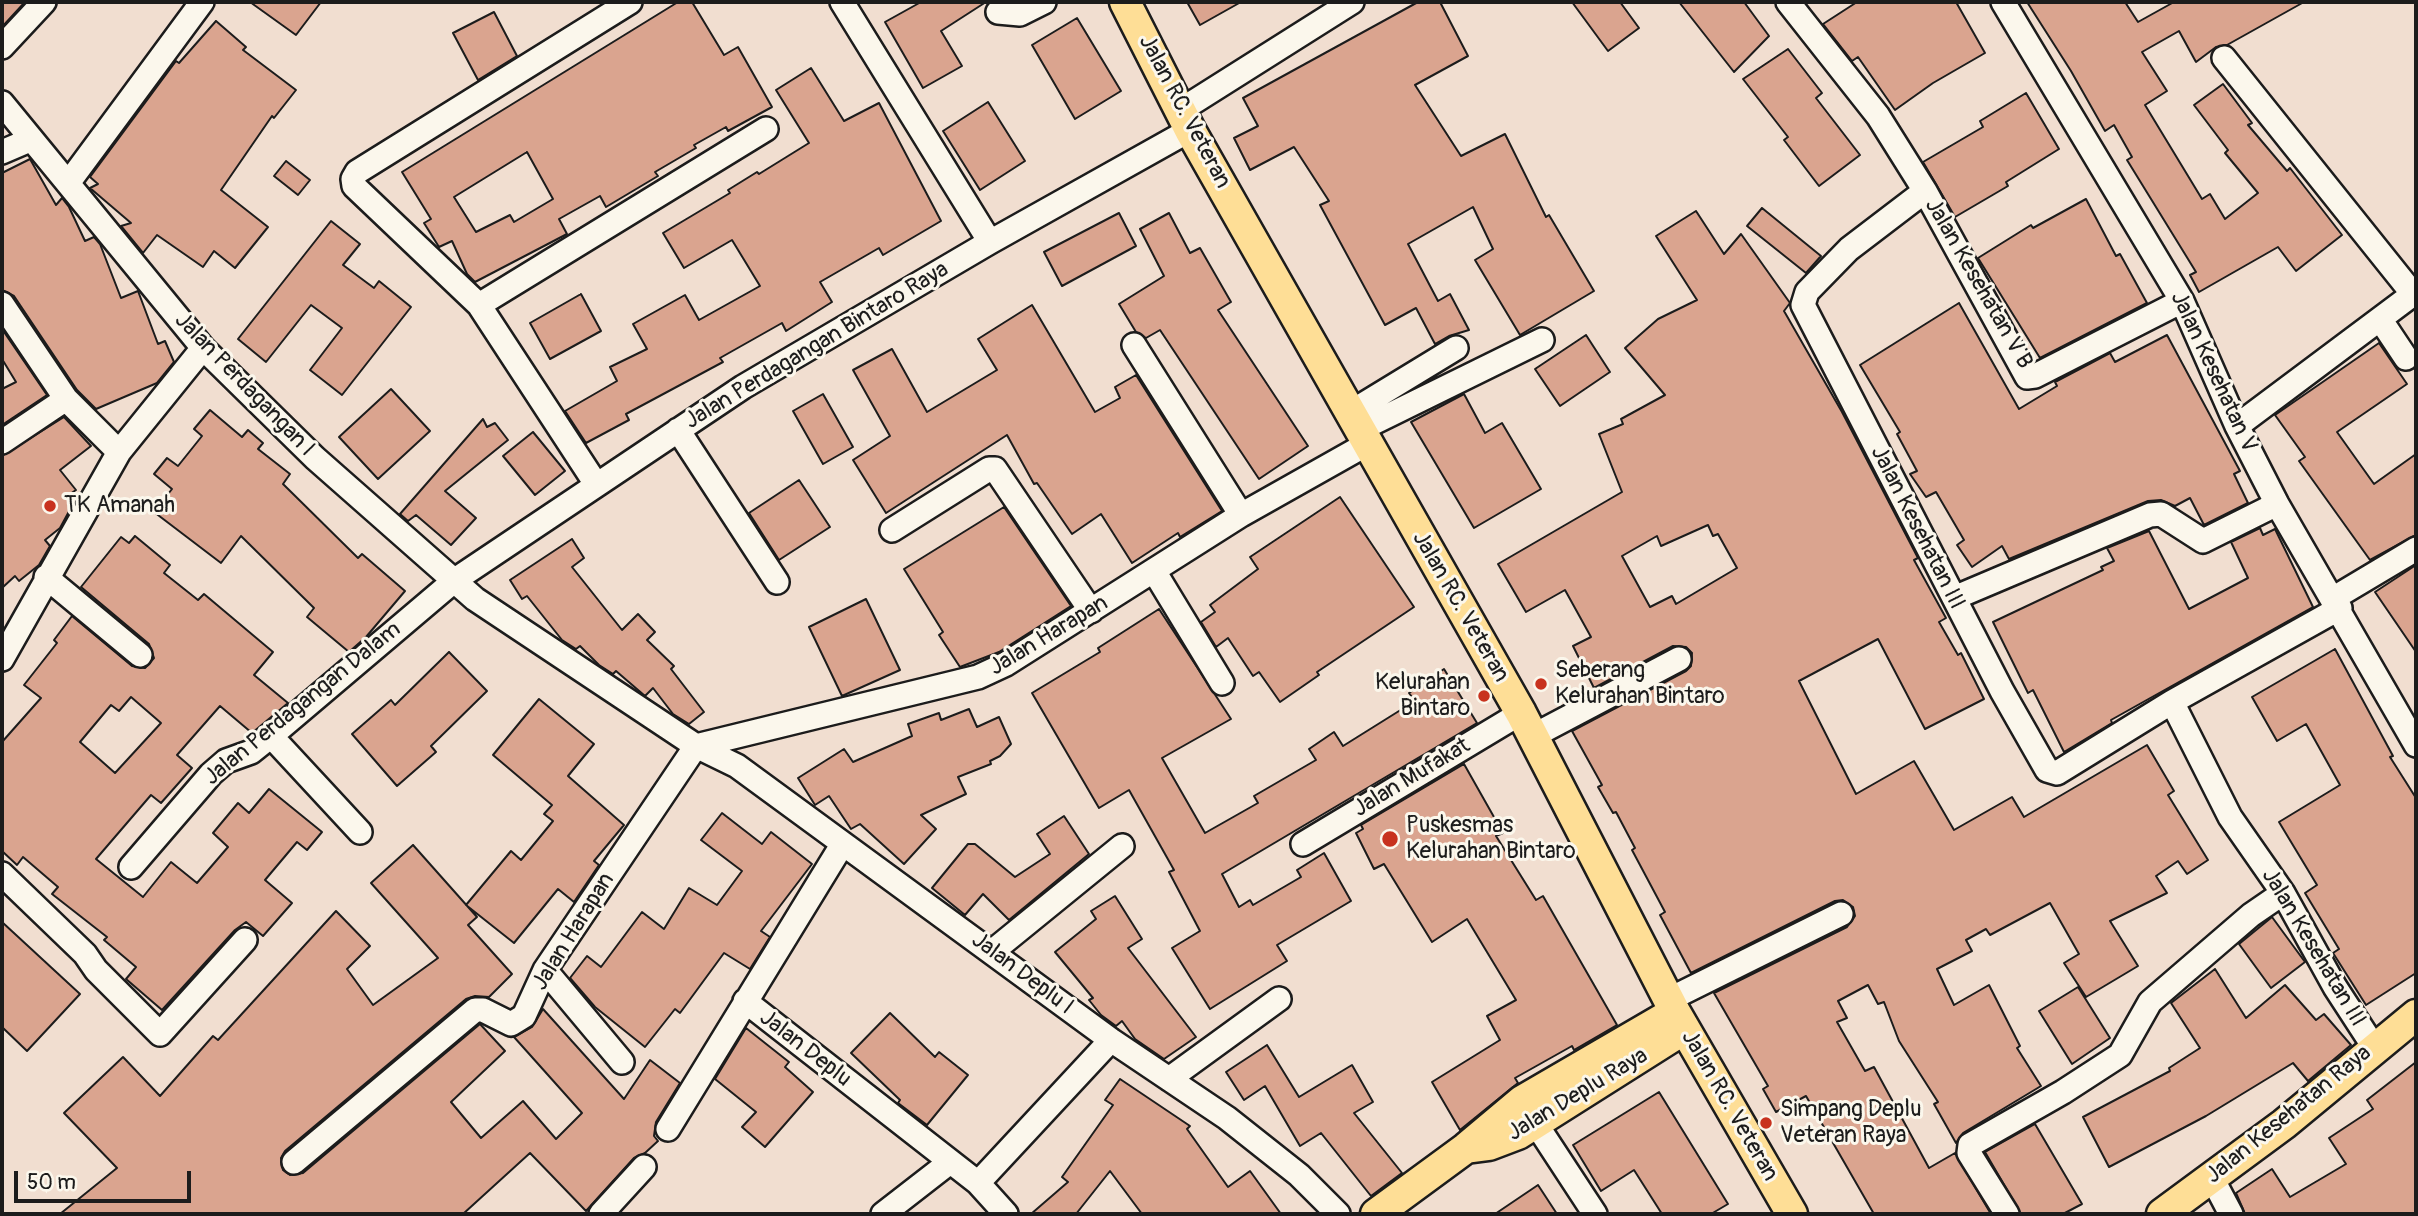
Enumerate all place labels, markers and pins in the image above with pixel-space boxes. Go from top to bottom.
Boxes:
place label: TK Amanah [64,492,175,520]
marker: TK Amanah [42,498,58,514]
place label: Seberang Kelurahan Bintaro [1555,657,1725,711]
place label: Kelurahan Bintaro [1375,669,1470,723]
marker: Seberang Kelurahan Bintaro [1533,676,1549,692]
marker: Kelurahan Bintaro [1476,688,1492,704]
place label: Puskesmas Kelurahan Bintaro [1406,812,1576,866]
marker: Puskesmas Kelurahan Bintaro [1380,829,1400,849]
place label: Simpang Deplu Veteran Raya [1780,1096,1921,1150]
marker: Simpang Deplu Veteran Raya [1758,1115,1774,1131]

